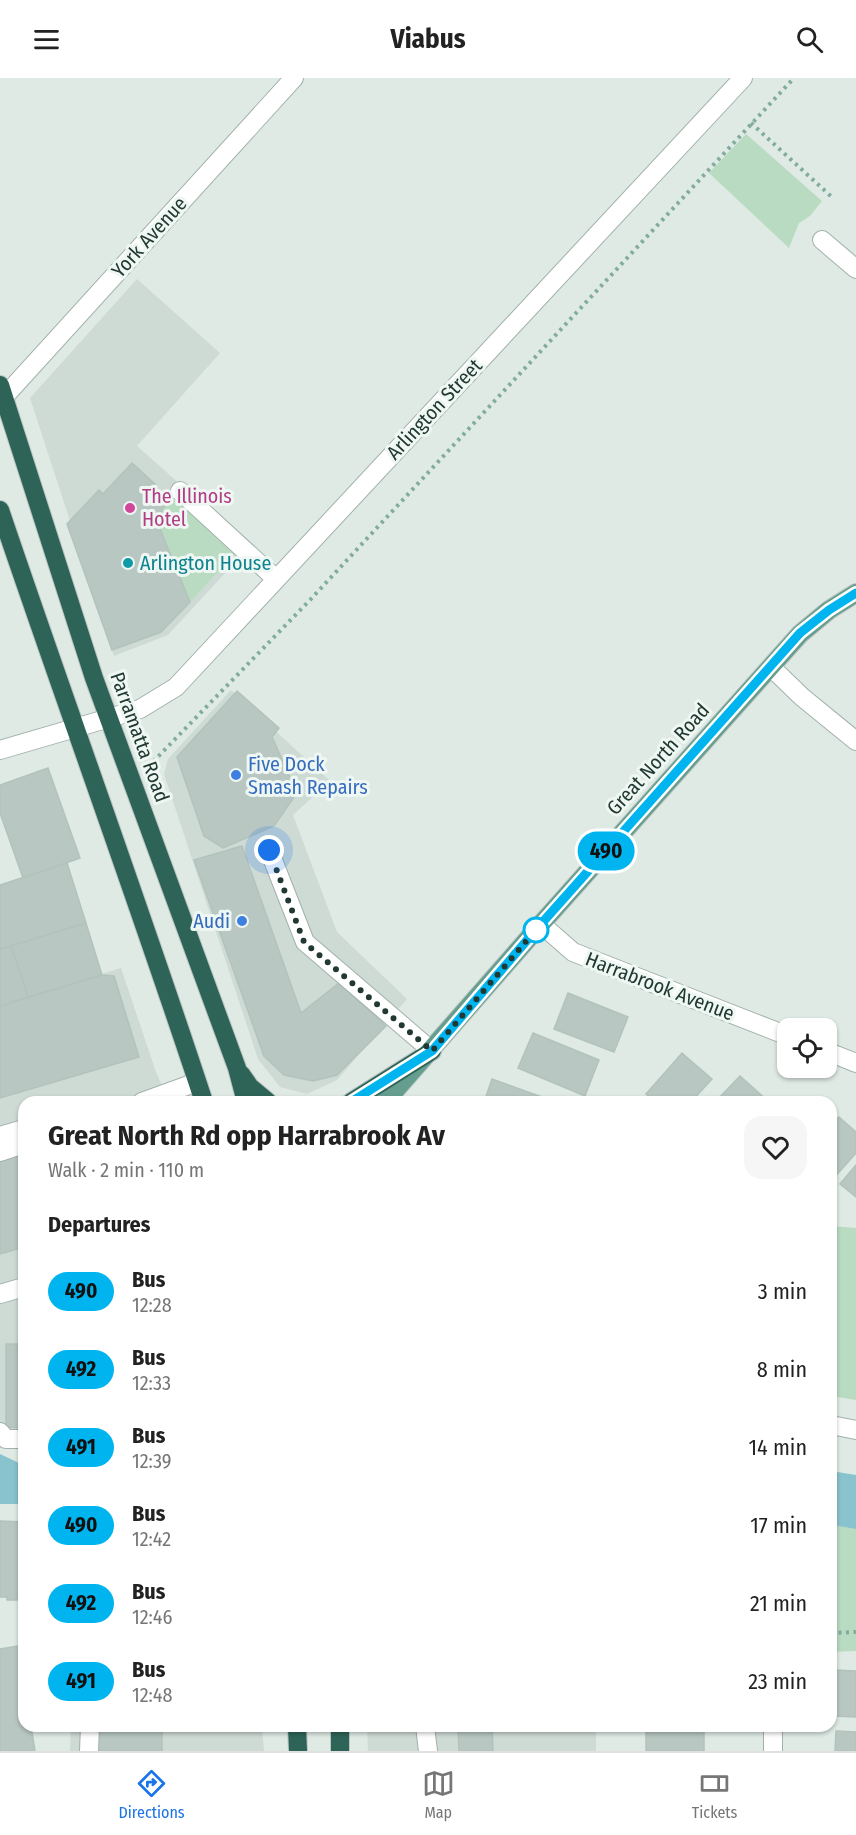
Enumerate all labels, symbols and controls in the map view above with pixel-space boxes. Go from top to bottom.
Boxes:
icon: menu [30,23,63,56]
text: Viabus [390,23,466,55]
icon: search [793,23,826,56]
street label: York Avenue [106,192,192,282]
street label: Arlington Street [381,353,487,464]
place label: The Illinois Hotel [142,484,232,531]
marker: The Illinois Hotel [123,501,137,515]
place label: Arlington House [140,551,271,575]
marker: Arlington House [121,556,135,570]
street label: Parramatta Road [105,669,175,805]
street label: Great North Road [602,698,714,820]
place label: Five Dock Smash Repairs [248,752,368,799]
marker: Five Dock Smash Repairs [229,768,243,782]
line badge: 490 [572,832,640,870]
your location [254,835,284,865]
text: 490 [590,838,622,864]
place label: Audi [193,909,230,933]
marker: Audi [235,914,249,928]
unlabelled marker [523,917,549,943]
street label: Harrabrook Avenue [582,947,738,1025]
map controls [777,1018,837,1078]
button: locate [777,1018,837,1078]
button: heart [744,1116,807,1179]
text: Great North Rd opp Harrabrook Av [48,1119,445,1152]
text: Walk · 2 min · 110 m [48,1158,204,1182]
text: Departures [48,1211,150,1238]
text: Bus [132,1266,165,1293]
text: 490 [65,1278,97,1304]
text: 3 min [758,1278,807,1305]
text: 12:28 [132,1293,172,1317]
text: Bus [132,1344,165,1371]
text: 492 [66,1356,96,1382]
text: 8 min [757,1356,807,1383]
text: 12:33 [132,1371,171,1395]
text: Bus [132,1422,165,1449]
text: 491 [66,1434,96,1460]
text: 14 min [749,1434,807,1461]
text: 12:39 [132,1449,172,1473]
text: Bus [132,1500,165,1527]
text: 490 [65,1512,97,1538]
text: 17 min [750,1512,807,1539]
text: 12:42 [132,1527,171,1551]
text: Bus [132,1578,165,1605]
text: 492 [66,1590,96,1616]
text: 21 min [750,1590,807,1617]
text: 12:46 [132,1605,172,1629]
text: Bus [132,1656,165,1683]
text: 491 [66,1668,96,1694]
text: 23 min [748,1668,807,1695]
text: 12:48 [132,1683,172,1707]
tab: Directions [119,1767,185,1822]
tab: Map [422,1767,455,1822]
tab: Tickets [692,1767,737,1822]

